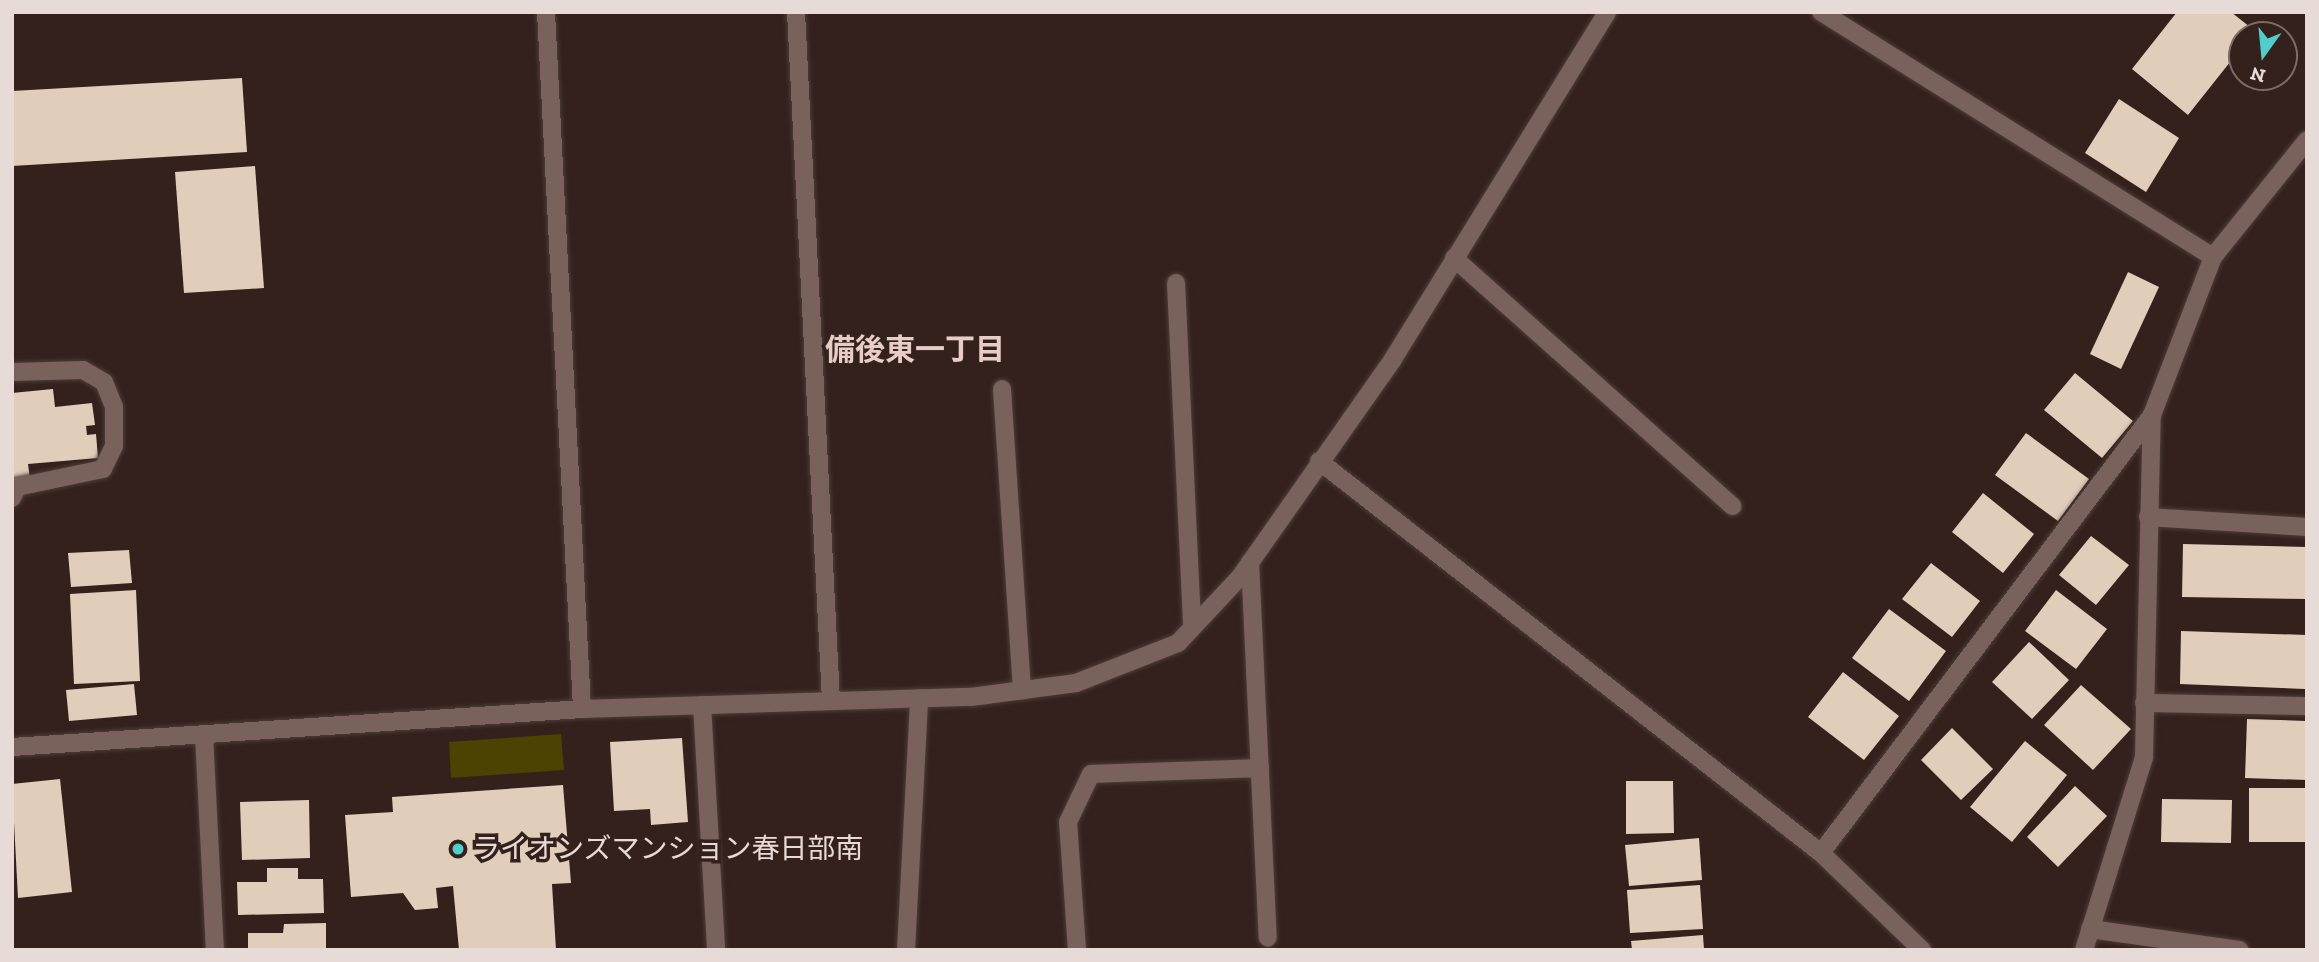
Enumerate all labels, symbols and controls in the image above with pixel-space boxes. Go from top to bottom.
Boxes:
north arrow [2228,21,2298,91]
text: N [2248,62,2268,88]
district label: 備後東一丁目 [825,332,1005,368]
place label: ライオンズマンション春日部南 [472,832,864,866]
marker: ライオンズマンション春日部南 [450,841,466,857]

